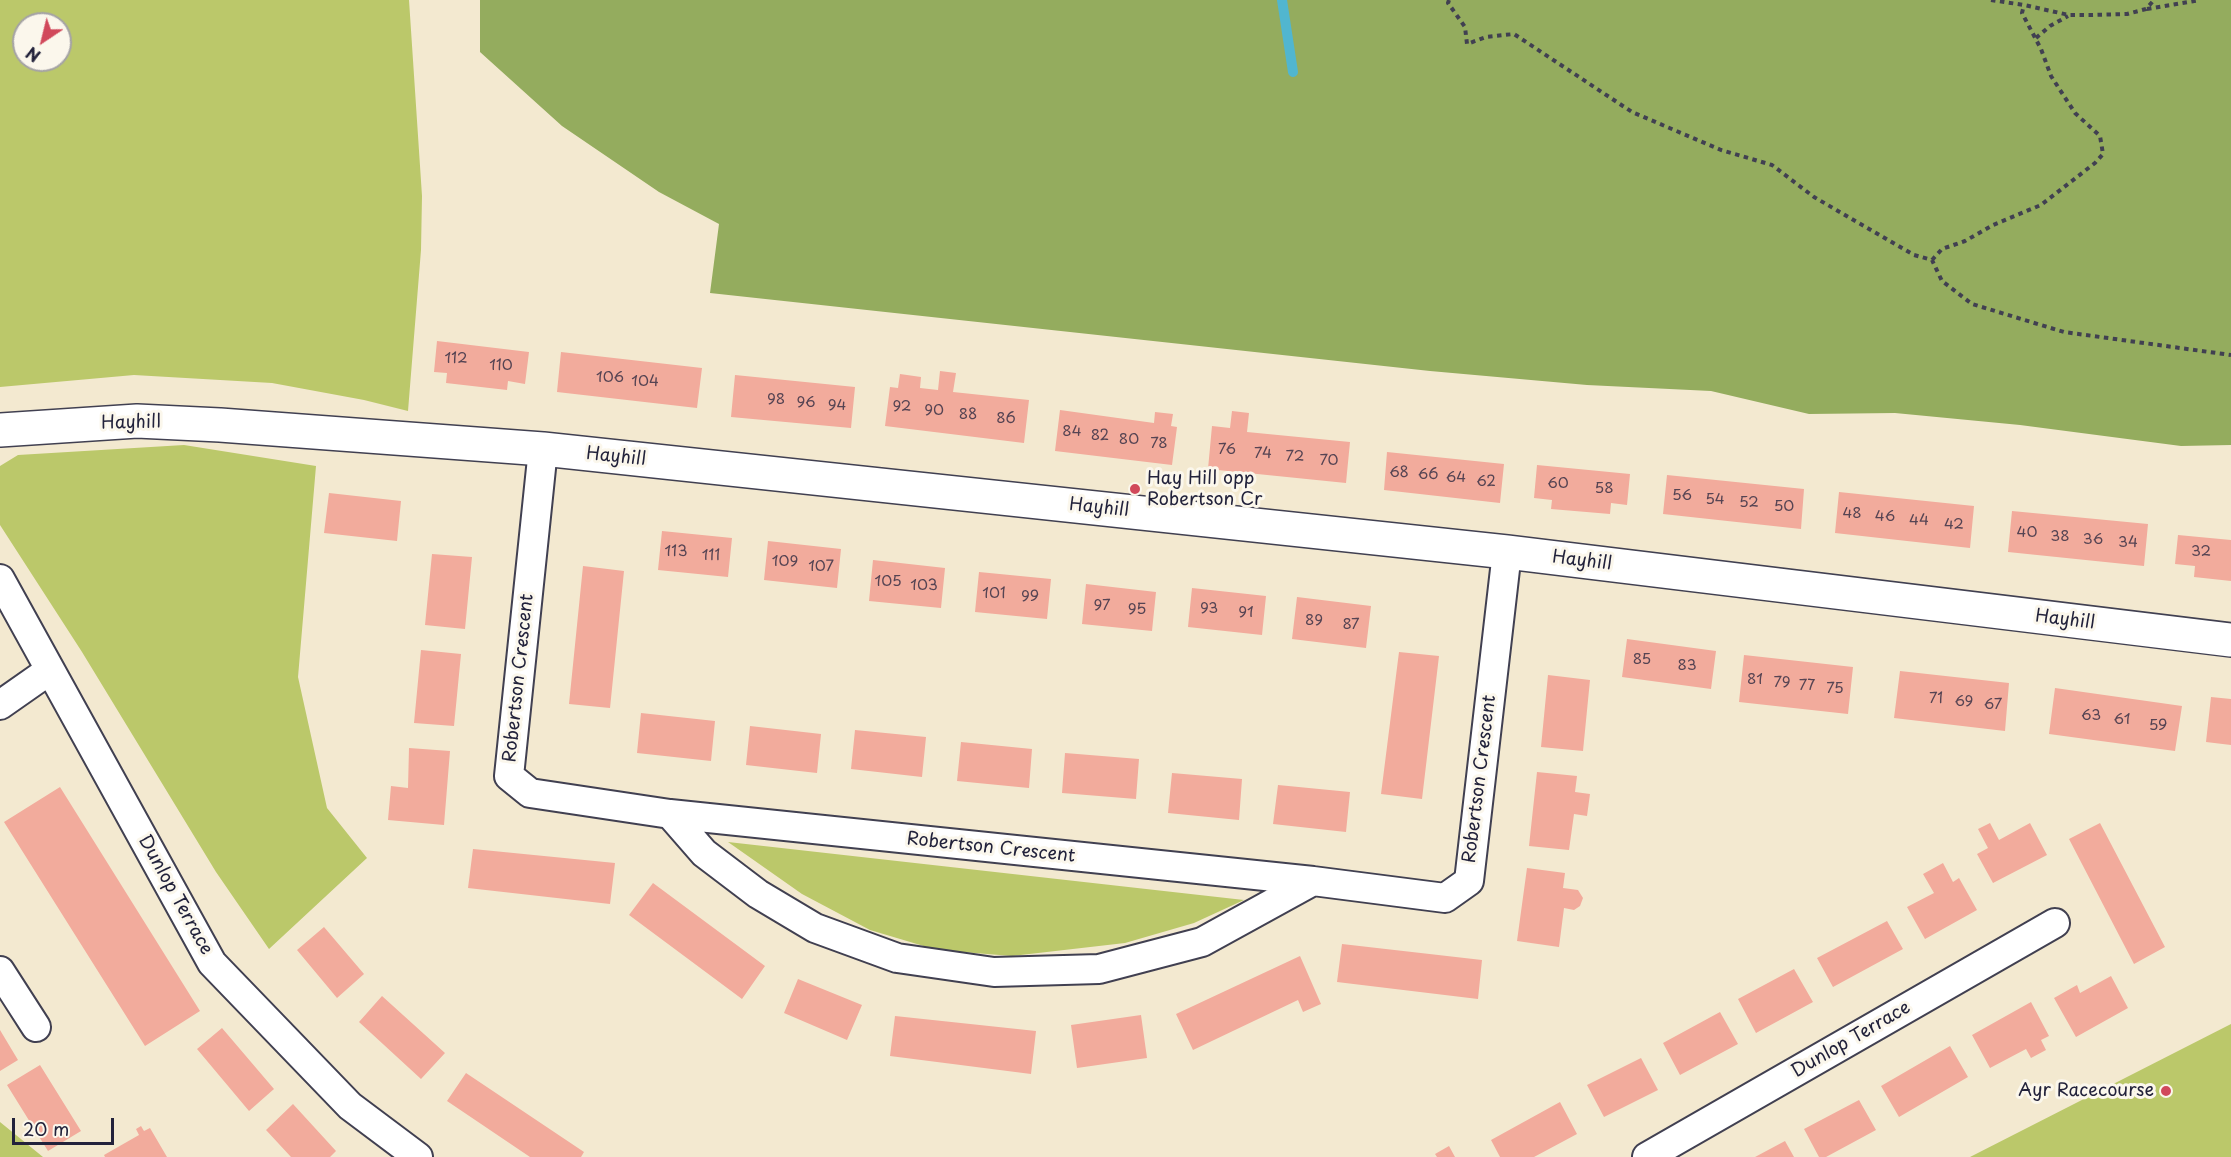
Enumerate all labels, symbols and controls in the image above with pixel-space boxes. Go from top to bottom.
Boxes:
north arrow [12,12,72,72]
text: N [21,42,45,69]
house number: 112 [444,350,468,368]
house number: 110 [489,357,513,375]
house number: 106 [596,369,624,387]
house number: 104 [631,373,659,391]
house number: 98 [767,391,785,409]
house number: 96 [797,394,815,412]
house number: 94 [828,397,846,415]
house number: 92 [893,398,911,416]
house number: 90 [924,402,944,420]
house number: 88 [959,406,977,424]
house number: 86 [996,410,1016,428]
street label: Hayhill [101,412,161,434]
house number: 84 [1062,423,1082,441]
house number: 82 [1091,427,1109,445]
house number: 80 [1119,431,1139,449]
house number: 78 [1150,435,1168,453]
house number: 76 [1218,441,1236,459]
street label: Hayhill [585,443,647,471]
house number: 74 [1254,445,1272,463]
house number: 72 [1286,448,1304,466]
house number: 70 [1319,452,1339,470]
house number: 68 [1389,464,1409,482]
house number: 66 [1418,466,1438,484]
place label: Hay Hill opp Robertson Cr [1147,468,1262,510]
house number: 64 [1446,469,1466,487]
house number: 62 [1476,473,1496,491]
house number: 60 [1547,475,1569,493]
house number: 58 [1594,480,1614,498]
marker: Hay Hill opp Robertson Cr [1128,482,1142,496]
house number: 56 [1672,487,1692,505]
house number: 54 [1705,491,1725,509]
street label: Hayhill [1068,494,1130,522]
house number: 52 [1739,494,1759,512]
house number: 50 [1774,498,1794,516]
house number: 48 [1842,505,1862,523]
house number: 46 [1875,508,1895,526]
house number: 44 [1909,512,1929,530]
house number: 42 [1944,516,1964,534]
house number: 40 [2017,524,2037,542]
house number: 38 [2050,528,2070,546]
house number: 36 [2083,531,2103,549]
house number: 34 [2118,534,2138,552]
house number: 113 [665,543,687,561]
house number: 32 [2191,543,2211,561]
house number: 111 [702,547,720,565]
street label: Hayhill [1551,547,1613,575]
house number: 109 [772,553,798,571]
house number: 107 [808,558,834,576]
house number: 105 [874,573,902,591]
house number: 103 [910,577,938,595]
house number: 101 [982,585,1006,603]
house number: 99 [1021,588,1039,606]
street label: Robertson Crescent [499,593,539,763]
house number: 97 [1093,597,1111,615]
house number: 93 [1200,600,1218,618]
house number: 95 [1128,601,1146,619]
house number: 91 [1238,604,1254,622]
street label: Hayhill [2034,606,2096,634]
house number: 89 [1305,612,1323,630]
house number: 87 [1342,616,1360,634]
house number: 85 [1633,651,1651,669]
house number: 83 [1677,657,1697,675]
house number: 81 [1747,671,1763,689]
house number: 79 [1773,674,1791,692]
house number: 77 [1799,677,1815,695]
house number: 75 [1826,680,1844,698]
house number: 71 [1929,690,1943,708]
house number: 69 [1955,693,1973,711]
street label: Robertson Crescent [1459,694,1501,864]
house number: 67 [1984,696,2002,714]
house number: 63 [2081,707,2101,725]
house number: 61 [2114,711,2130,729]
house number: 59 [2149,717,2167,735]
street label: Robertson Crescent [906,828,1076,868]
street label: Dunlop Terrace [133,831,217,959]
street label: Dunlop Terrace [1788,997,1914,1083]
place label: Ayr Racecourse [2018,1080,2154,1102]
marker: Ayr Racecourse [2159,1084,2173,1098]
scale bar [15,1106,117,1144]
text: 20 m [23,1115,69,1142]

